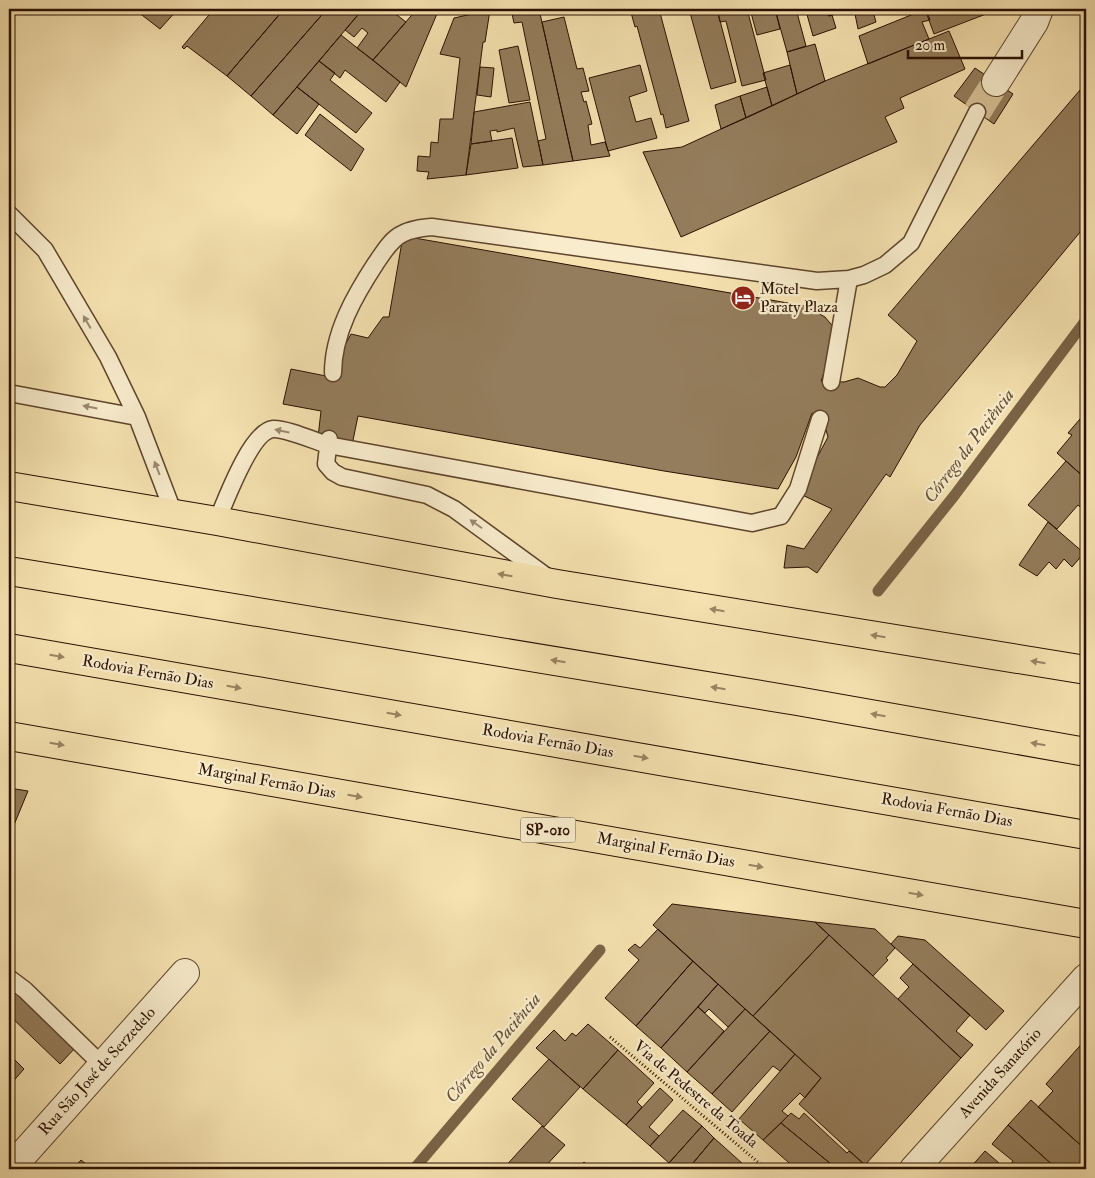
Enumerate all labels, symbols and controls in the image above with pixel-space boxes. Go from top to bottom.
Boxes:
scale bar [908,28,1021,60]
text: 20 m [915,36,945,55]
place label: Motel Paraty Plaza [760,279,838,317]
hotel icon: Motel Paraty Plaza [730,285,756,311]
one-way arrow [83,315,92,328]
water label: Córrego da Paciência [919,384,1019,508]
one-way arrow [81,403,97,411]
one-way arrow [273,426,289,434]
one-way arrow [153,460,161,475]
one-way arrow [469,519,483,529]
one-way arrow [497,570,513,578]
one-way arrow [709,606,725,614]
one-way arrow [869,632,885,640]
street label: Rodovia Fernão Dias [81,651,215,693]
one-way arrow [49,653,65,661]
one-way arrow [549,657,565,665]
one-way arrow [1030,658,1046,666]
one-way arrow [227,683,243,691]
one-way arrow [710,683,726,691]
one-way arrow [387,711,403,719]
one-way arrow [870,711,886,719]
street label: Rodovia Fernão Dias [481,720,615,762]
one-way arrow [1030,739,1046,747]
one-way arrow [49,741,65,749]
one-way arrow [633,753,649,761]
street label: Marginal Fernão Dias [196,759,338,803]
street label: Rodovia Fernão Dias [880,789,1014,831]
one-way arrow [347,793,363,801]
road number: SP-010 [520,818,576,842]
street label: Marginal Fernão Dias [595,828,737,872]
one-way arrow [749,863,765,871]
one-way arrow [909,891,925,899]
water label: Córrego da Paciência [440,988,546,1108]
street label: Rua São José de Serzedelo [34,1003,161,1140]
street label: Avenida Sanatório [954,1024,1046,1123]
street label: Via de Pedestre da Toada [630,1036,763,1152]

